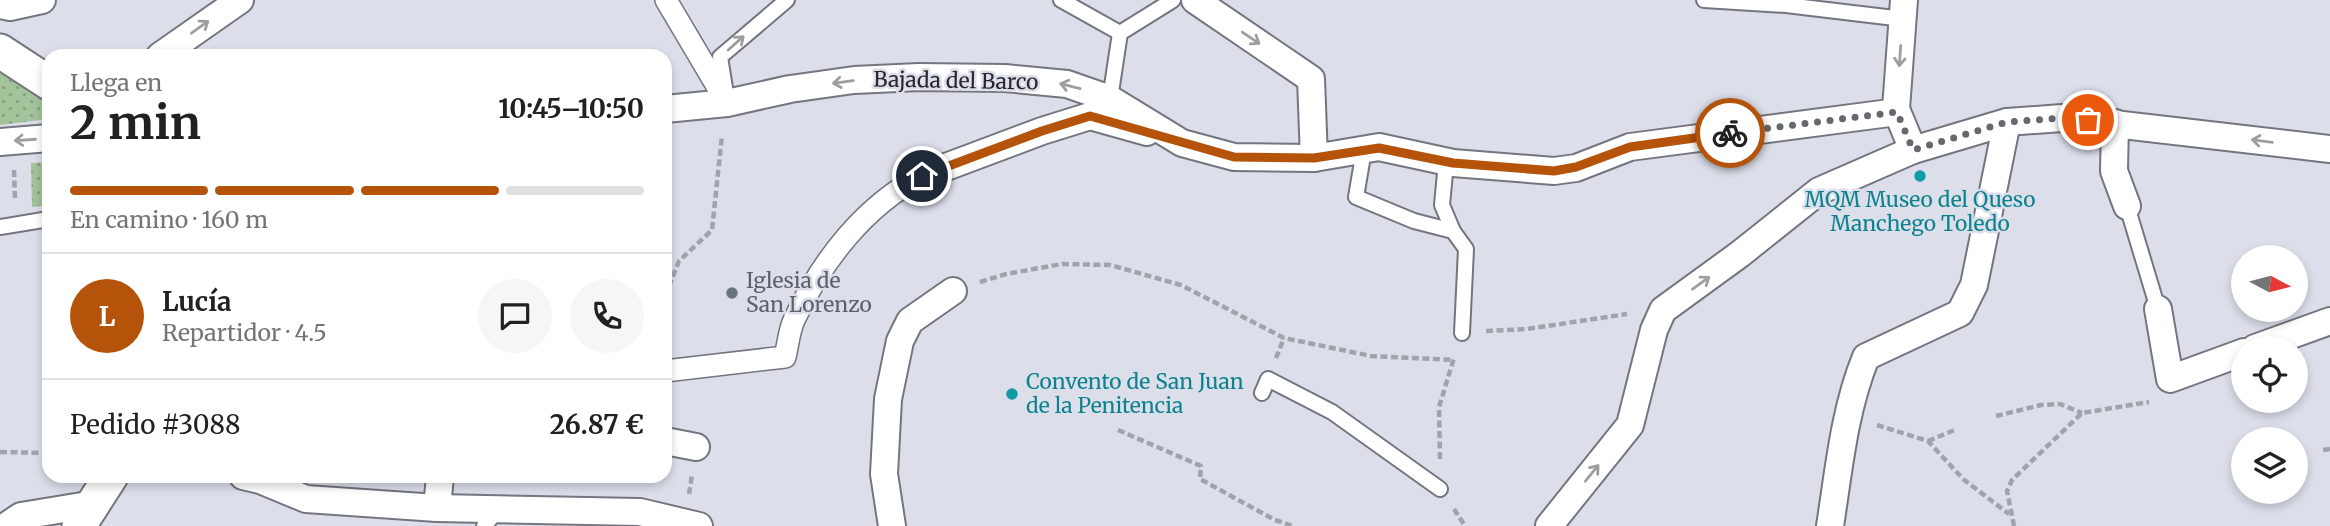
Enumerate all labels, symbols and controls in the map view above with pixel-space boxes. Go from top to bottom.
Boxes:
one-way arrow [190,20,209,35]
one-way arrow [1241,31,1260,46]
one-way arrow [727,35,745,51]
one-way arrow [1893,44,1906,67]
street label: Bajada del Barco [873,66,1039,95]
text: Llega en [70,68,162,97]
one-way arrow [832,75,855,88]
one-way arrow [1059,79,1081,92]
pin [2058,90,2118,150]
text: 10:45–10:50 [498,92,644,125]
text: 2 min [70,94,201,152]
courier [1695,98,1765,168]
icon: bag [2069,101,2107,139]
icon: bike [1711,114,1749,152]
one-way arrow [14,134,36,147]
one-way arrow [2251,134,2274,147]
pin [892,146,952,206]
icon: home [903,157,941,195]
marker: MQM Museo del Queso Manchego Toledo [1912,168,1928,184]
place label: MQM Museo del Queso Manchego Toledo [1805,186,2035,237]
text: En camino · 160 m [70,205,268,234]
north arrow [2231,245,2308,322]
map controls [2231,245,2308,504]
place label: Iglesia de San Lorenzo [746,267,872,318]
one-way arrow [1691,275,1710,290]
button: chat [478,279,552,353]
button: phone [570,279,644,353]
text: Lucía [162,285,231,318]
marker: Iglesia de San Lorenzo [724,285,740,301]
text: L [99,300,115,333]
text: Repartidor · 4.5 [162,318,327,347]
button: locate [2231,336,2308,413]
place label: Convento de San Juan de la Penitencia [1026,368,1244,419]
marker: Convento de San Juan de la Penitencia [1004,386,1020,402]
text: Pedido #3088 [70,408,240,441]
text: 26.87 € [550,408,644,441]
button: layers [2231,427,2308,504]
one-way arrow [1584,464,1600,482]

